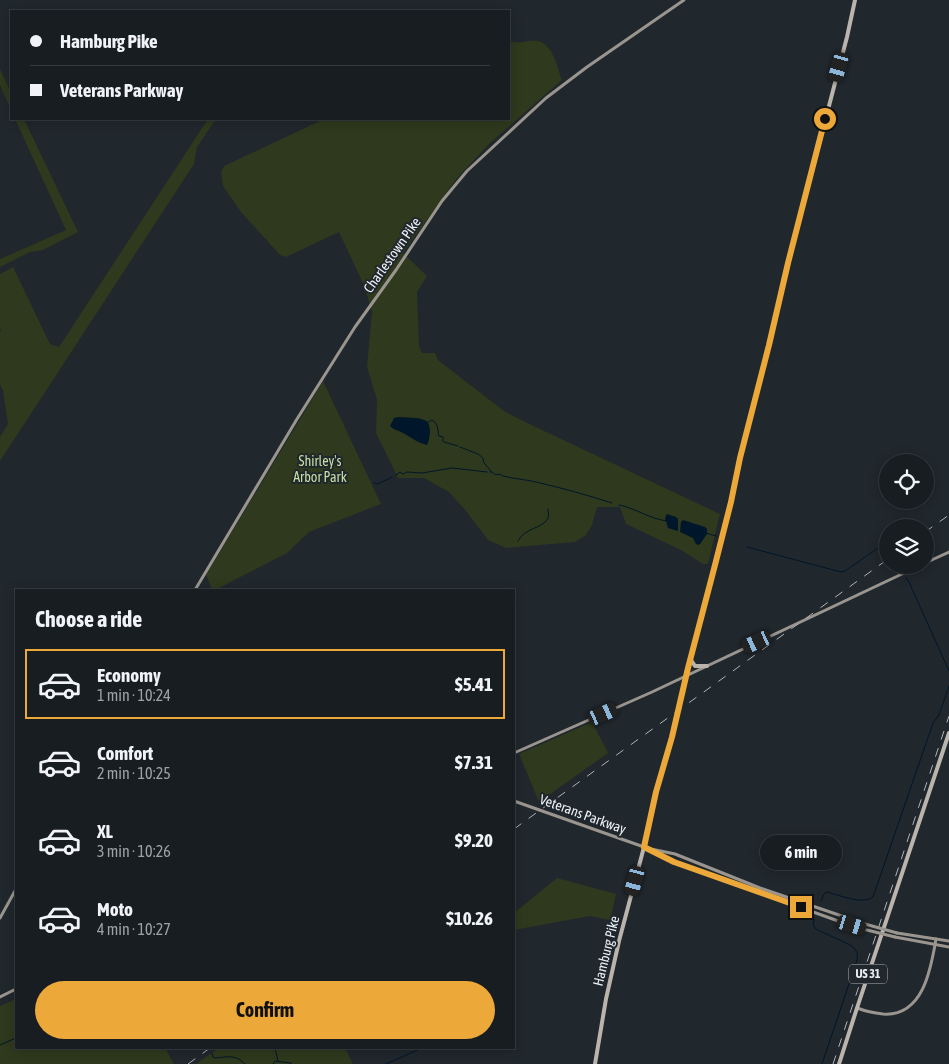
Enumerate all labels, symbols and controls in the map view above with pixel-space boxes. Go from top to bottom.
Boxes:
text: Hamburg Pike [60,30,158,52]
car [827,51,850,83]
text: Veterans Parkway [60,79,183,101]
route start [814,108,836,130]
street label: Charlestown Pike [360,214,424,296]
park label: Shirley's Arbor Park [293,453,347,485]
map controls [879,454,934,574]
button: locate [879,454,934,509]
button: layers [879,519,934,574]
text: Choose a ride [35,606,142,632]
car [740,629,773,655]
icon: car [37,662,82,707]
text: Economy [97,664,161,686]
text: $5.41 [455,673,493,695]
text: 1 min · 10:24 [97,686,171,704]
car [586,701,619,727]
icon: car [37,740,82,785]
text: Comfort [97,742,153,764]
text: $7.31 [455,751,493,773]
text: 2 min · 10:25 [97,764,171,782]
street label: Veterans Parkway [538,791,629,837]
icon: car [37,818,82,863]
text: XL [97,820,113,842]
text: $9.20 [455,829,493,851]
callout: 6 min [760,834,842,870]
text: 3 min · 10:26 [97,842,171,860]
text: 6 min [785,843,817,861]
car [623,865,646,897]
icon: car [37,896,82,941]
route end [790,896,812,918]
text: Moto [97,898,133,920]
text: $10.26 [446,907,493,929]
car [835,913,868,937]
street label: Hamburg Pike [590,914,622,988]
text: 4 min · 10:27 [97,920,171,938]
road number: US 31 [849,964,887,984]
button: Confirm [35,981,495,1039]

